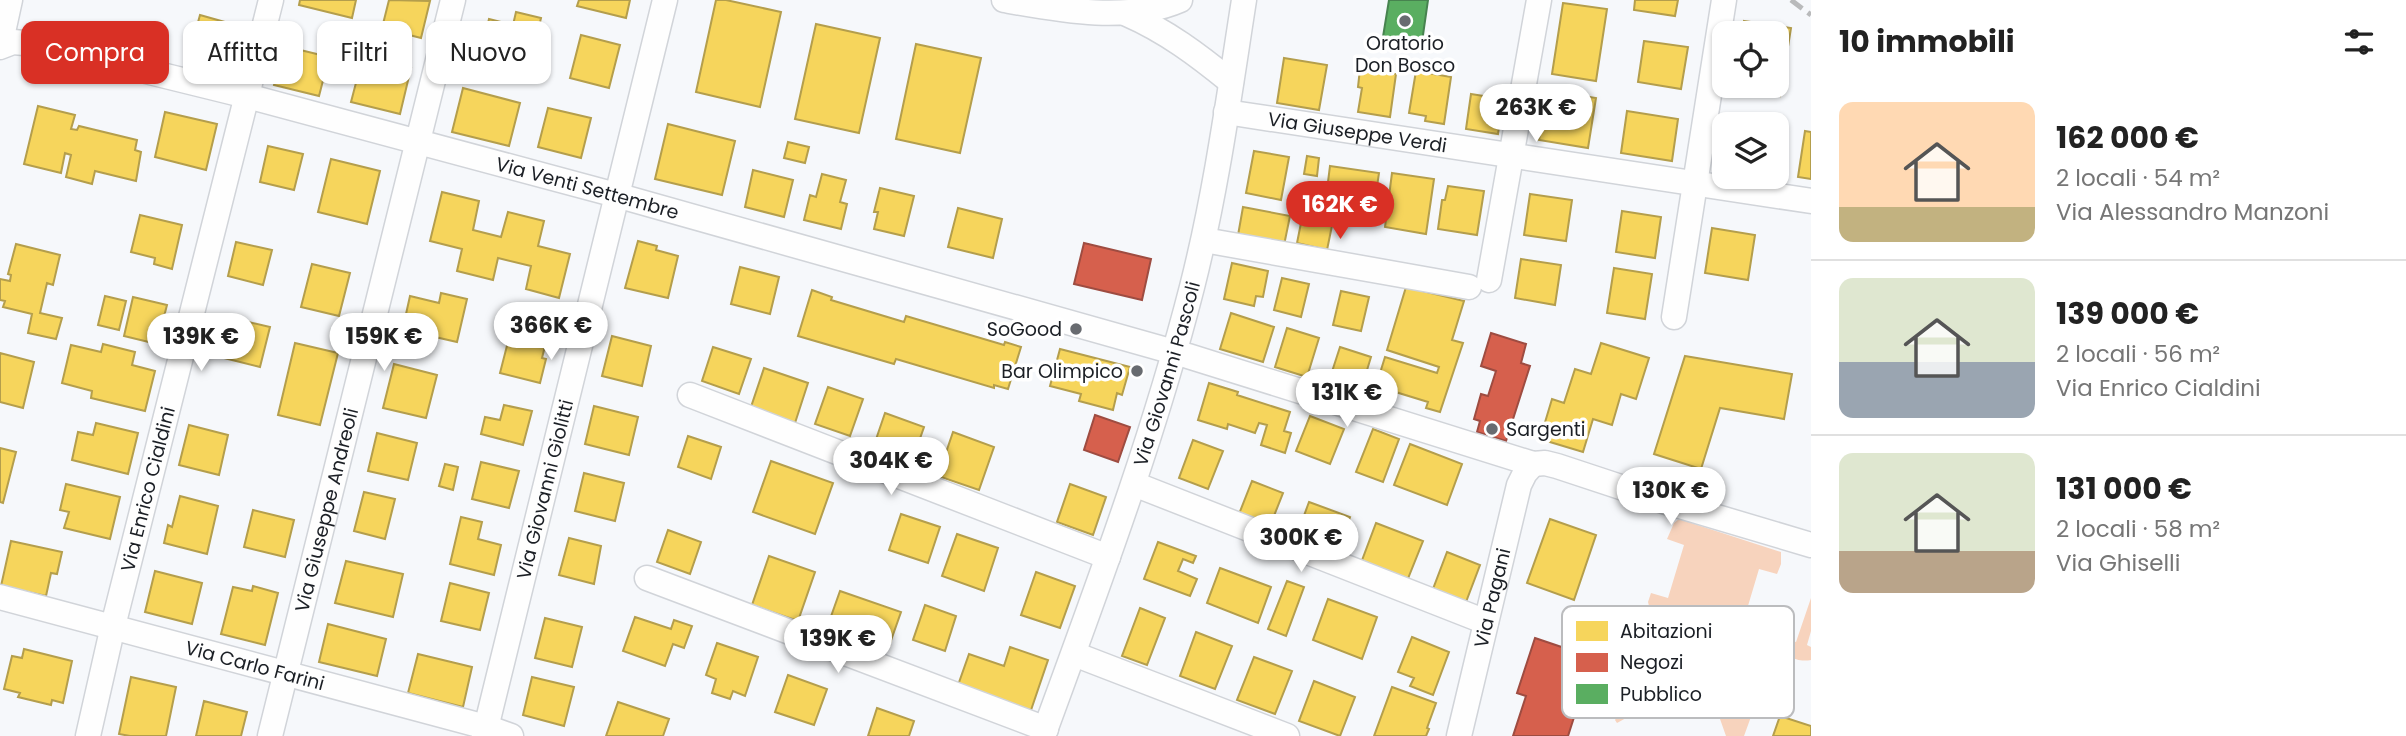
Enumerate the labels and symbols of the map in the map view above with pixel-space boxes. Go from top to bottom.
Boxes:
marker: Oratorio Don Bosco [1397,13,1413,29]
place label: Oratorio Don Bosco [1355,30,1455,79]
pin: 263K € [1479,85,1593,144]
street label: Via Giuseppe Verdi [1266,105,1449,159]
street label: Via Venti Settembre [493,150,682,226]
pin: 162K € [1283,182,1397,241]
street label: Via Giovanni Pascoli [1126,278,1206,470]
pin: 366K € [494,302,608,362]
pin: 139K € [144,314,258,373]
pin: 159K € [327,314,441,373]
place label: SoGood [987,316,1062,343]
marker: SoGood [1068,321,1084,337]
place label: Bar Olimpico [1001,358,1123,385]
marker: Bar Olimpico [1129,363,1145,379]
pin: 131K € [1290,370,1404,429]
street label: Via Giovanni Giolitti [510,397,580,582]
street label: Via Enrico Cialdini [114,404,181,574]
street label: Via Giuseppe Andreoli [288,405,365,615]
place label: Sargenti [1506,416,1585,443]
marker: Sargenti [1484,421,1500,437]
pin: 304K € [834,438,948,497]
pin: 130K € [1614,468,1728,527]
pin: 300K € [1244,514,1358,574]
street label: Via Pagani [1467,545,1517,651]
legend [1562,606,1794,718]
pin: 139K € [781,616,895,675]
text: Abitazioni [1620,618,1712,645]
street label: Via Carlo Farini [182,634,328,697]
text: Negozi [1620,649,1683,676]
text: Pubblico [1620,681,1702,708]

